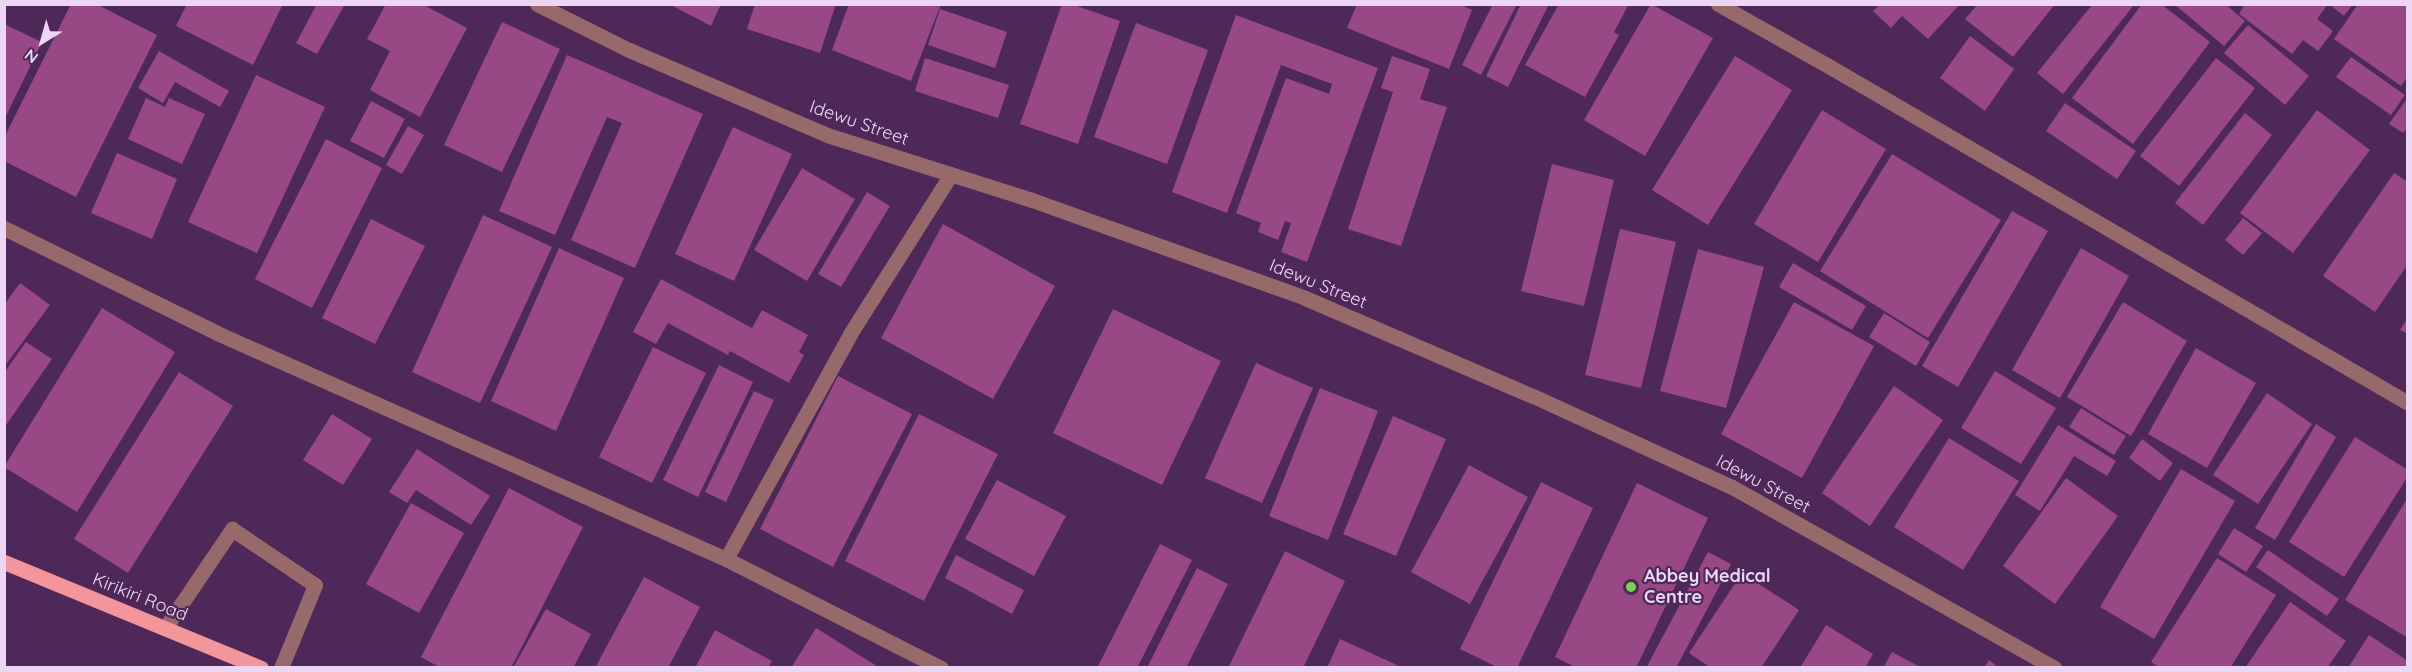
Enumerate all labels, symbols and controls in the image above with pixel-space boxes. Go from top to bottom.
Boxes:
north arrow [12,12,72,72]
text: N [20,45,42,68]
street label: Idewu Street [807,96,911,150]
street label: Idewu Street [1266,255,1370,313]
street label: Idewu Street [1712,450,1814,518]
place label: Abbey Medical Centre [1644,566,1771,608]
street label: Kirikiri Road [89,568,191,626]
marker: Abbey Medical Centre [1622,578,1640,596]

